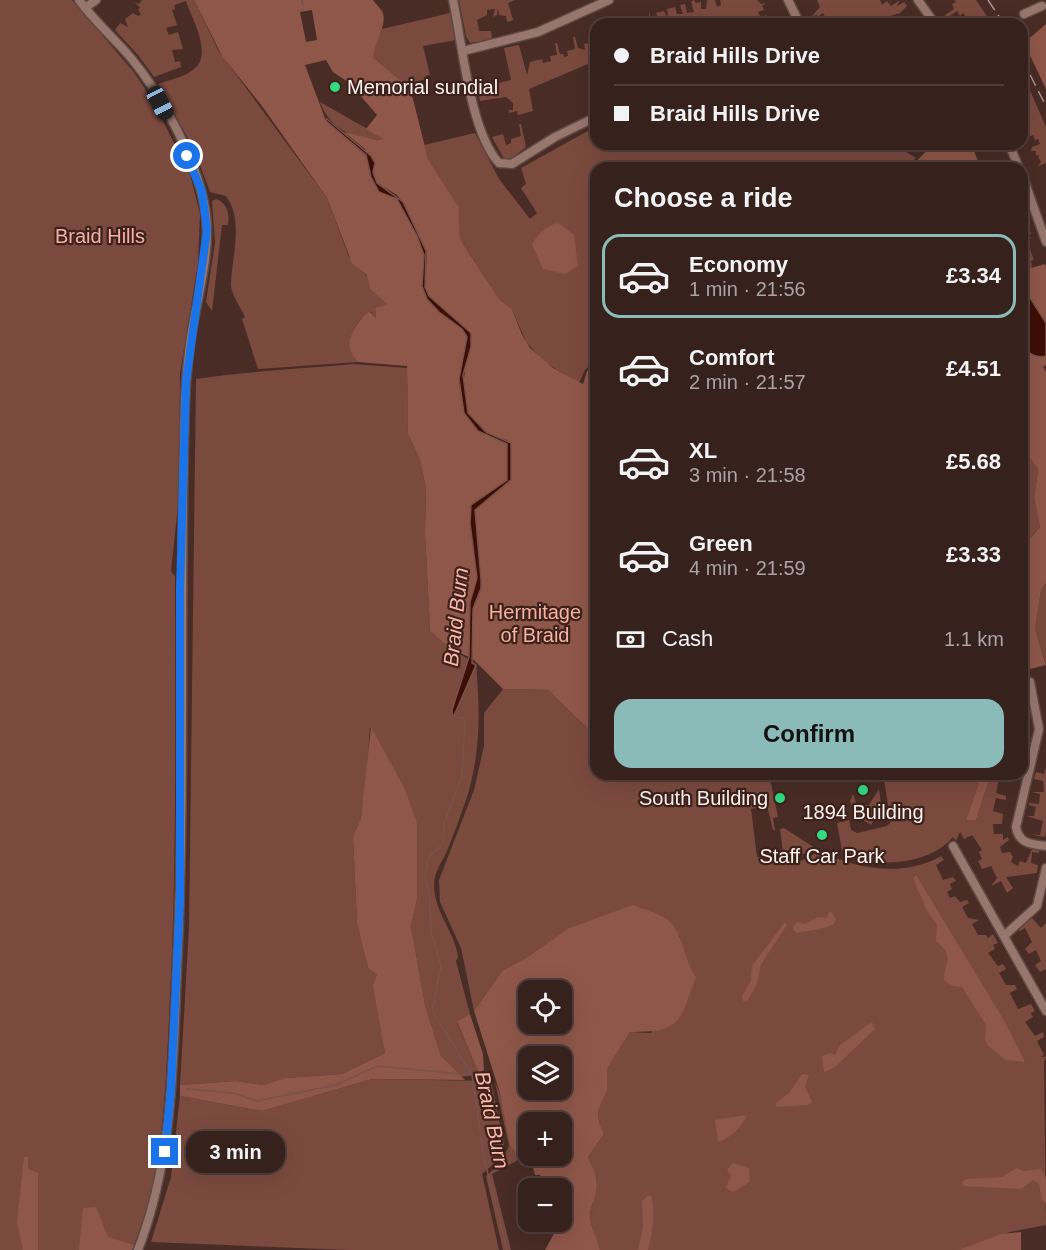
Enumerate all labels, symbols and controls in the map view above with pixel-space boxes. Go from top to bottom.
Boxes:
text: Braid Hills Drive [650,43,820,68]
place label: Memorial sundial [347,76,498,98]
marker: Memorial sundial [328,80,342,94]
car [144,83,176,123]
text: Braid Hills Drive [650,101,820,126]
route start [173,142,200,169]
text: Choose a ride [614,183,793,213]
park label: Braid Hills [55,225,145,247]
icon: car [617,249,671,303]
text: Economy [689,252,788,277]
text: £3.34 [946,263,1001,288]
text: 1 min · 21:56 [689,278,806,300]
icon: car [617,342,671,396]
text: Comfort [689,345,775,370]
text: £4.51 [946,356,1001,381]
text: 2 min · 21:57 [689,371,806,393]
icon: car [617,435,671,489]
text: XL [689,438,717,463]
text: £5.68 [946,449,1001,474]
text: 3 min · 21:58 [689,464,806,486]
icon: car [617,528,671,582]
text: Green [689,531,753,556]
text: £3.33 [946,542,1001,567]
text: 4 min · 21:59 [689,557,806,579]
water label: Braid Burn [439,566,472,667]
park label: Hermitage of Braid [489,601,581,646]
icon: cash [614,623,647,656]
text: Cash [662,626,713,651]
text: 1.1 km [944,628,1004,650]
button: Confirm [614,699,1004,768]
marker: 1894 Building [856,783,870,797]
place label: South Building [639,787,768,809]
marker: South Building [773,791,787,805]
place label: 1894 Building [802,801,924,823]
marker: Staff Car Park [815,828,829,842]
place label: Staff Car Park [759,845,886,867]
map controls [518,980,572,1232]
button: locate [518,980,572,1034]
button: layers [518,1046,572,1100]
water label: Braid Burn [471,1069,514,1171]
button: + [518,1112,572,1166]
callout: 3 min [186,1131,285,1173]
route end [151,1138,178,1165]
text: 3 min [209,1141,262,1163]
button: − [518,1178,572,1232]

